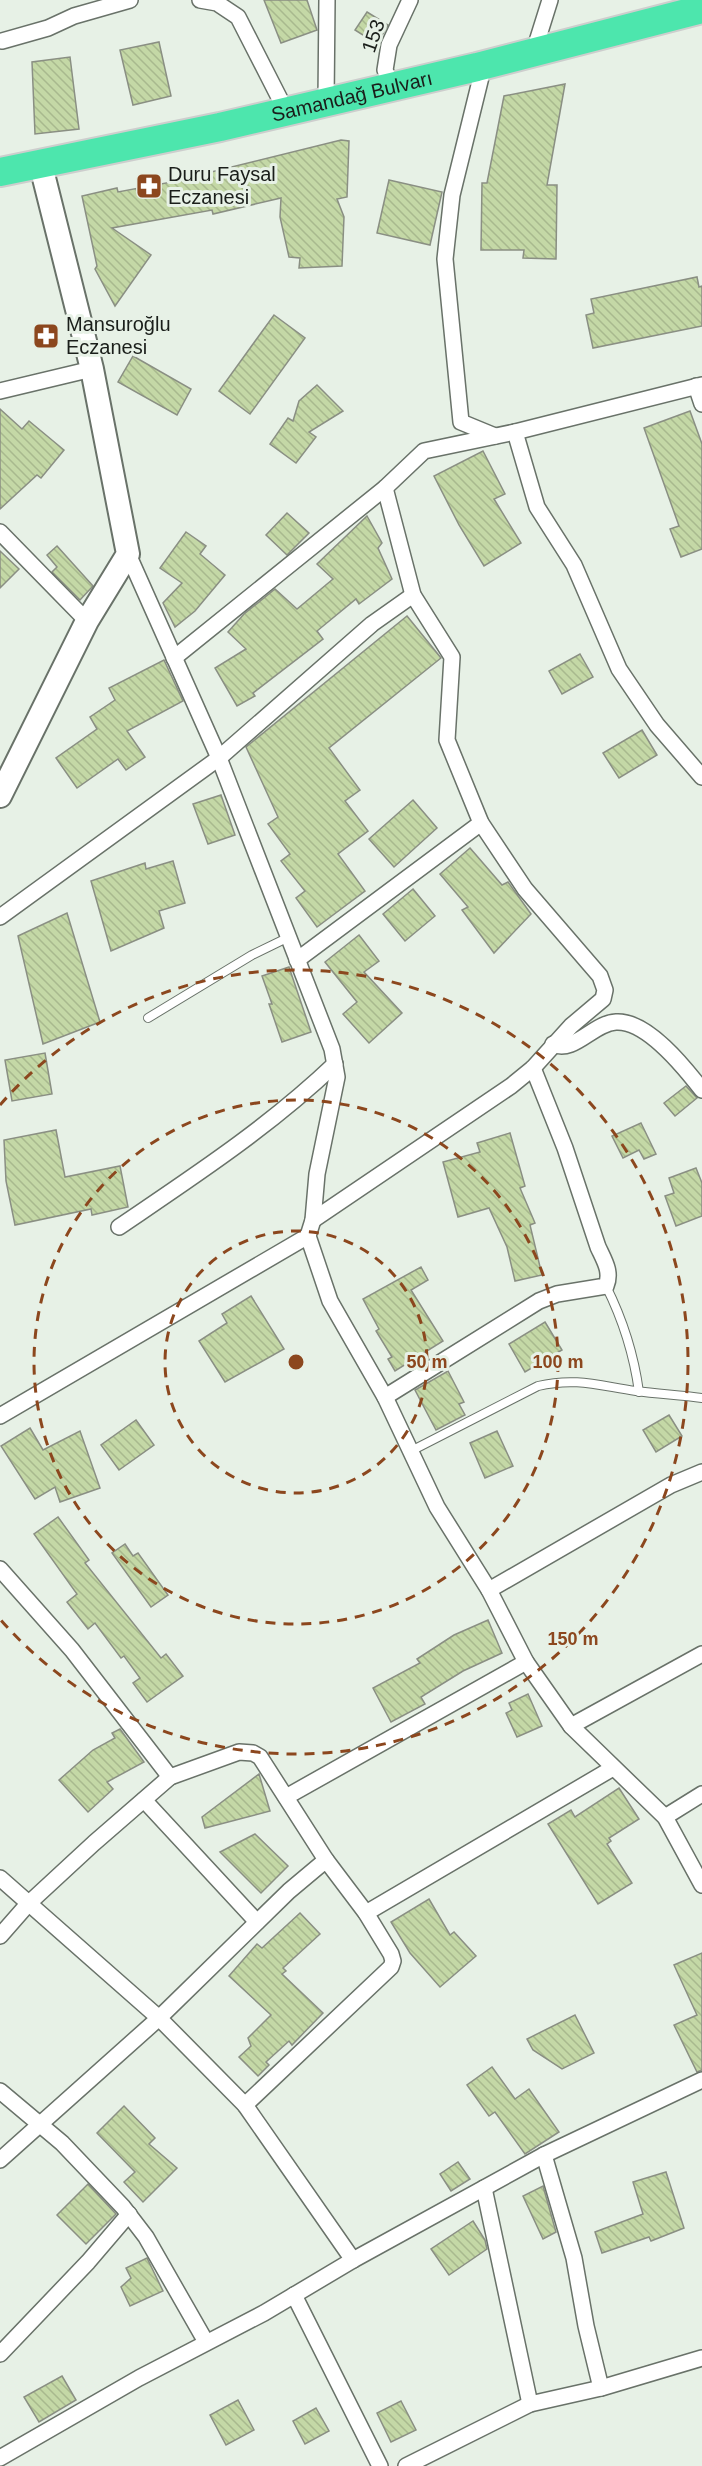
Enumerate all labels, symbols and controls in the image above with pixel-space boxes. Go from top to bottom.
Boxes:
street label: 153 [357,17,389,55]
street label: Samandağ Bulvarı [269,67,435,126]
place label: Duru Faysal Eczanesi [168,163,276,208]
pharmacy icon: Duru Faysal Eczanesi [134,171,164,201]
place label: Mansuroğlu Eczanesi [66,313,171,358]
pharmacy icon: Mansuroğlu Eczanesi [31,321,61,351]
centre of rings [286,1352,306,1372]
text: 50 m [406,1352,448,1372]
text: 100 m [532,1352,584,1372]
text: 150 m [547,1629,599,1649]

